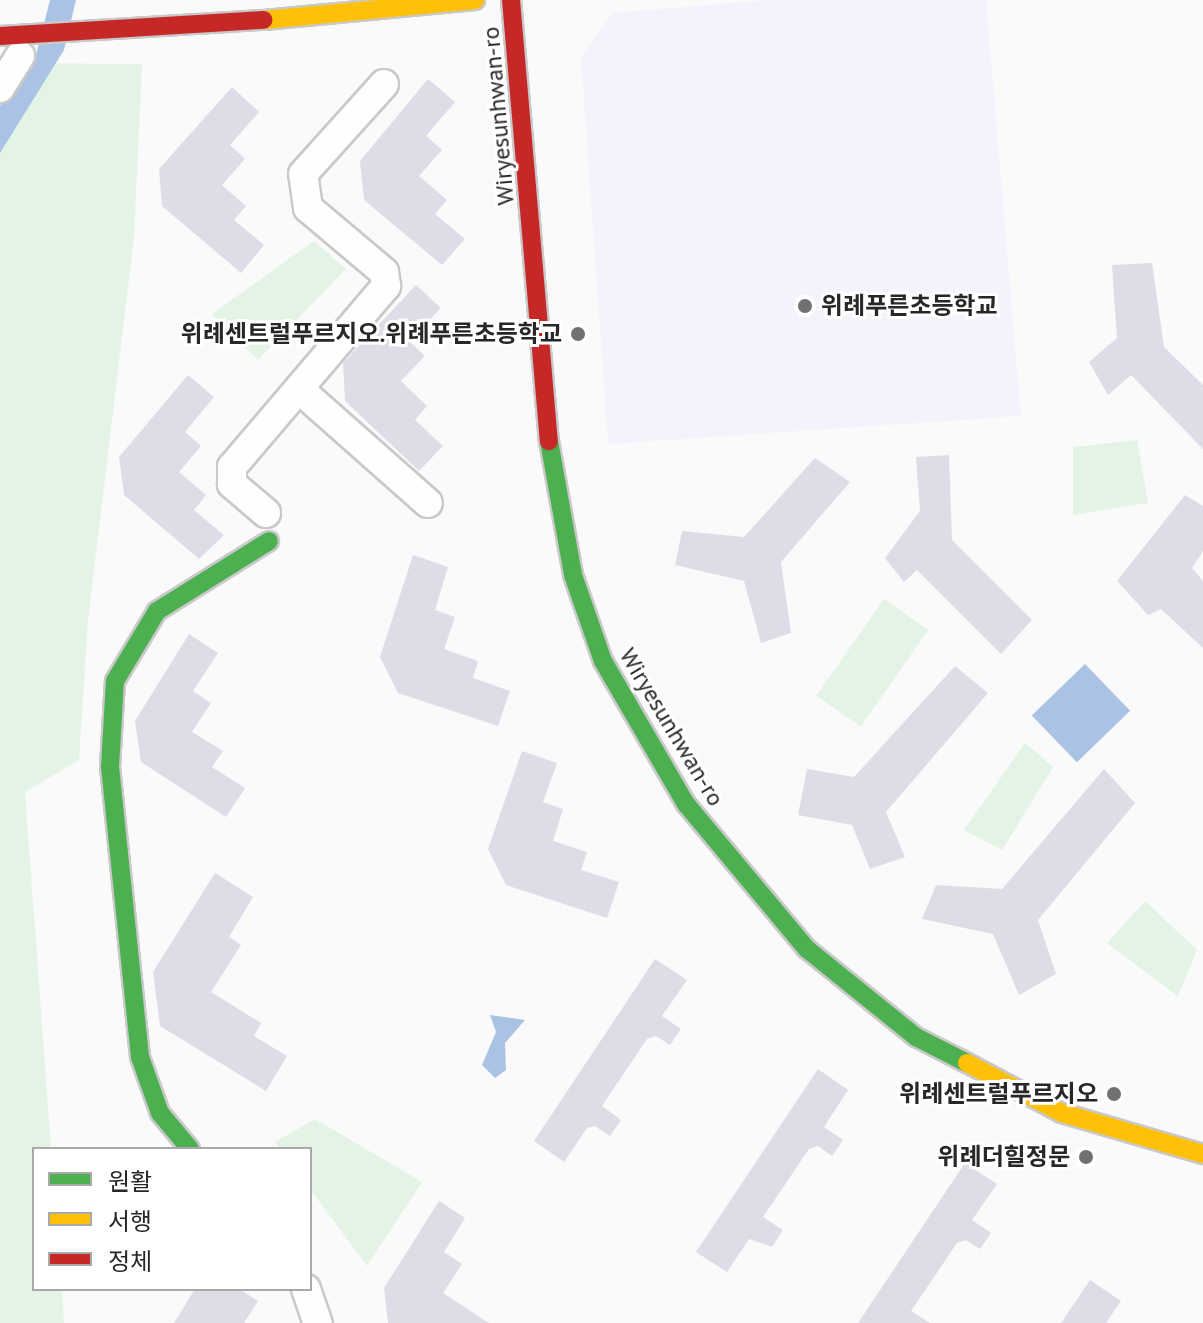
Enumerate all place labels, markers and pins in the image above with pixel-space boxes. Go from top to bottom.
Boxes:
place label: 위례푸른초등학교 [821,292,998,320]
marker: 위례푸른초등학교 [796,297,814,315]
place label: 위례센트럴푸르지오.위례푸른초등학교 [181,320,562,348]
marker: 위례센트럴푸르지오.위례푸른초등학교 [569,325,587,343]
place label: 위례센트럴푸르지오 [899,1080,1098,1108]
marker: 위례센트럴푸르지오 [1105,1085,1123,1103]
place label: 위례더힐정문 [938,1143,1070,1171]
marker: 위례더힐정문 [1077,1148,1095,1166]

